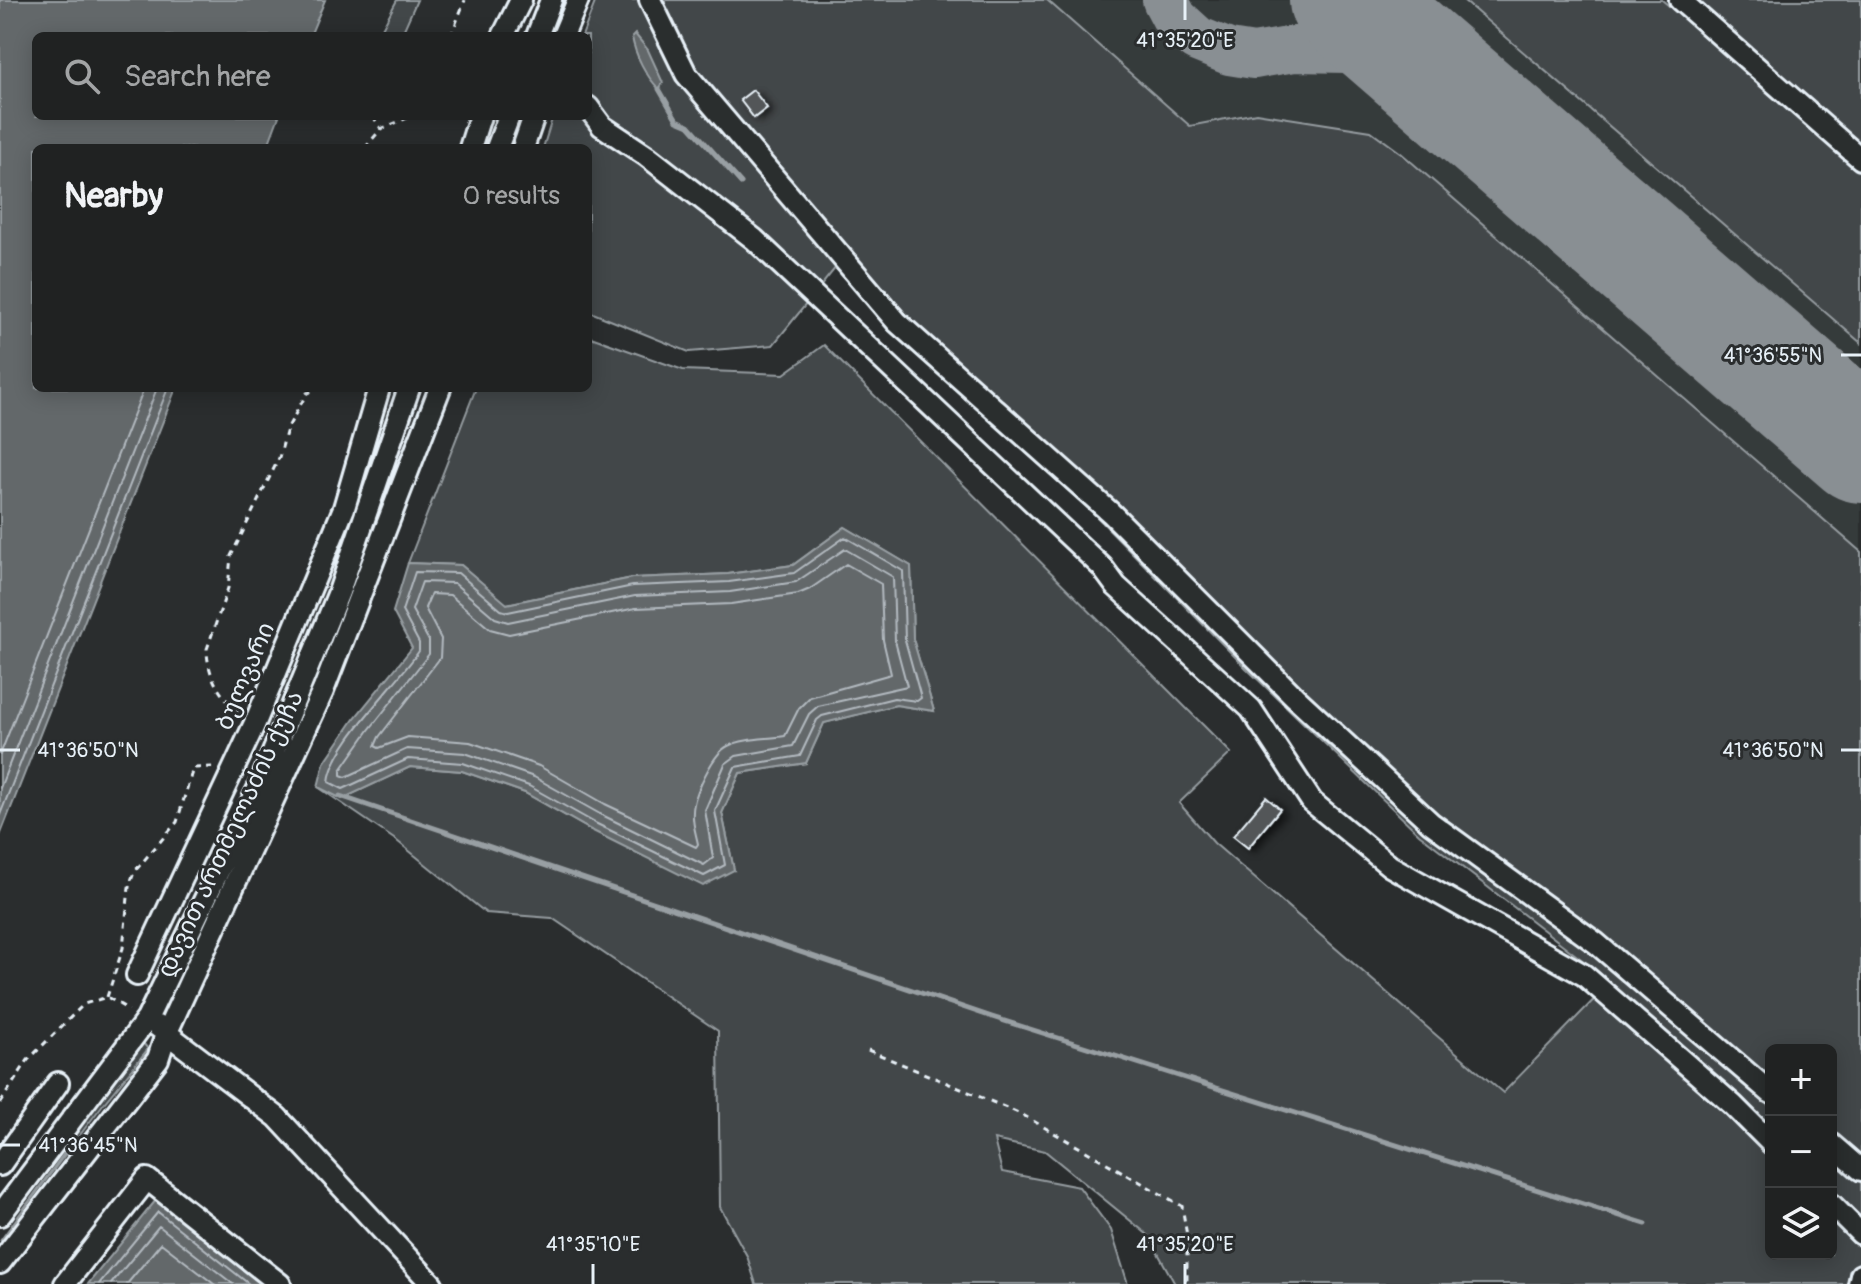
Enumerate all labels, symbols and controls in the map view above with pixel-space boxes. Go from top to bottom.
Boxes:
text: 41°35'20"E [1136,28,1234,53]
search box [32,32,592,120]
icon: search [60,54,104,98]
text: Search here [124,58,271,95]
text: Nearby [64,175,163,218]
text: 0 results [463,180,560,212]
text: 41°36'55"N [1724,343,1822,368]
street label: ბულვარი [210,618,281,735]
street label: დავით ართმელაძის ქუჩა [151,686,310,982]
text: 41°36'50"N [37,738,139,763]
text: 41°36'50"N [1722,738,1824,763]
map controls [1765,1044,1837,1260]
button: + [1765,1044,1837,1116]
button: − [1765,1116,1837,1188]
text: 41°36'45"N [38,1133,138,1158]
button: layers [1765,1188,1837,1260]
text: 41°35'10"E [546,1232,640,1257]
text: 41°35'20"E [1136,1232,1234,1257]

